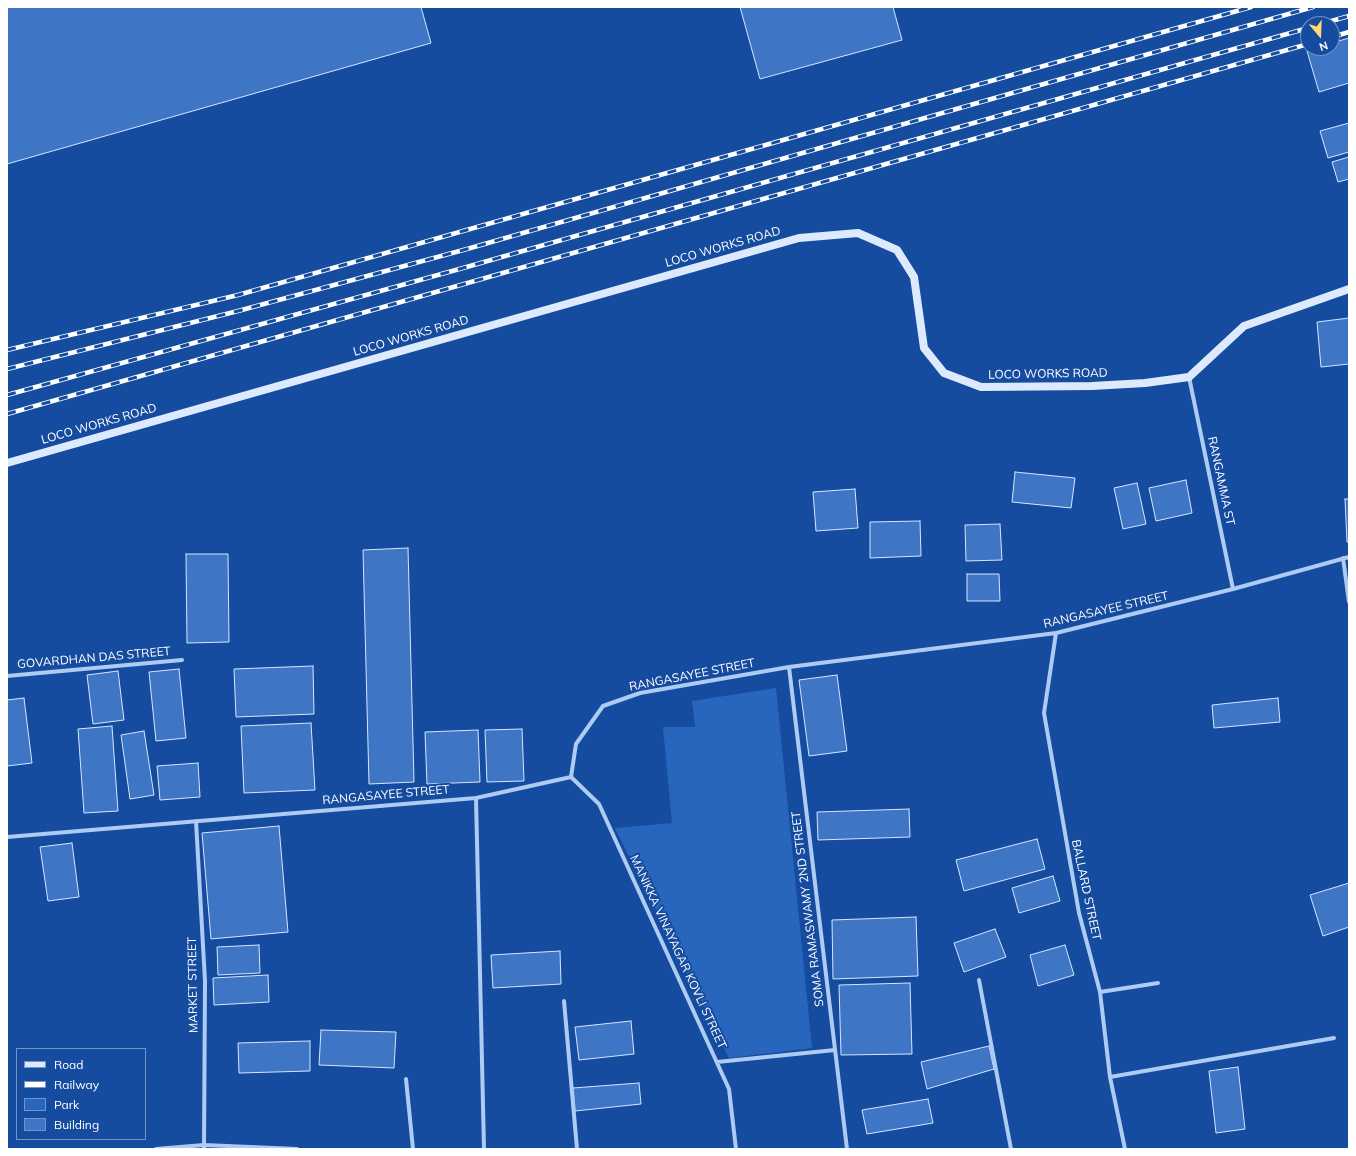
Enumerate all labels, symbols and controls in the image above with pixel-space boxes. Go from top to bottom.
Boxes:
north arrow [1300,16,1340,56]
text: N [1317,38,1330,54]
street label: LOCO WORKS ROAD [664,224,782,270]
street label: LOCO WORKS ROAD [352,313,470,359]
street label: LOCO WORKS ROAD [988,366,1108,382]
street label: LOCO WORKS ROAD [40,401,158,447]
street label: RANGAMMA ST [1205,435,1237,527]
street label: RANGASAYEE STREET [1042,589,1170,631]
street label: GOVARDHAN DAS STREET [17,644,171,672]
street label: RANGASAYEE STREET [628,656,756,694]
street label: RANGASAYEE STREET [322,782,450,808]
street label: SOMA RAMASWAMY 2ND STREET [789,810,827,1008]
street label: BALLARD STREET [1068,838,1104,942]
street label: MANIKKA VINAYAGAR KOVLI STREET [627,853,729,1051]
street label: MARKET STREET [185,937,201,1033]
legend [16,1048,146,1140]
text: Road [54,1057,83,1072]
text: Railway [54,1077,99,1092]
text: Park [54,1097,79,1112]
text: Building [54,1117,99,1132]

